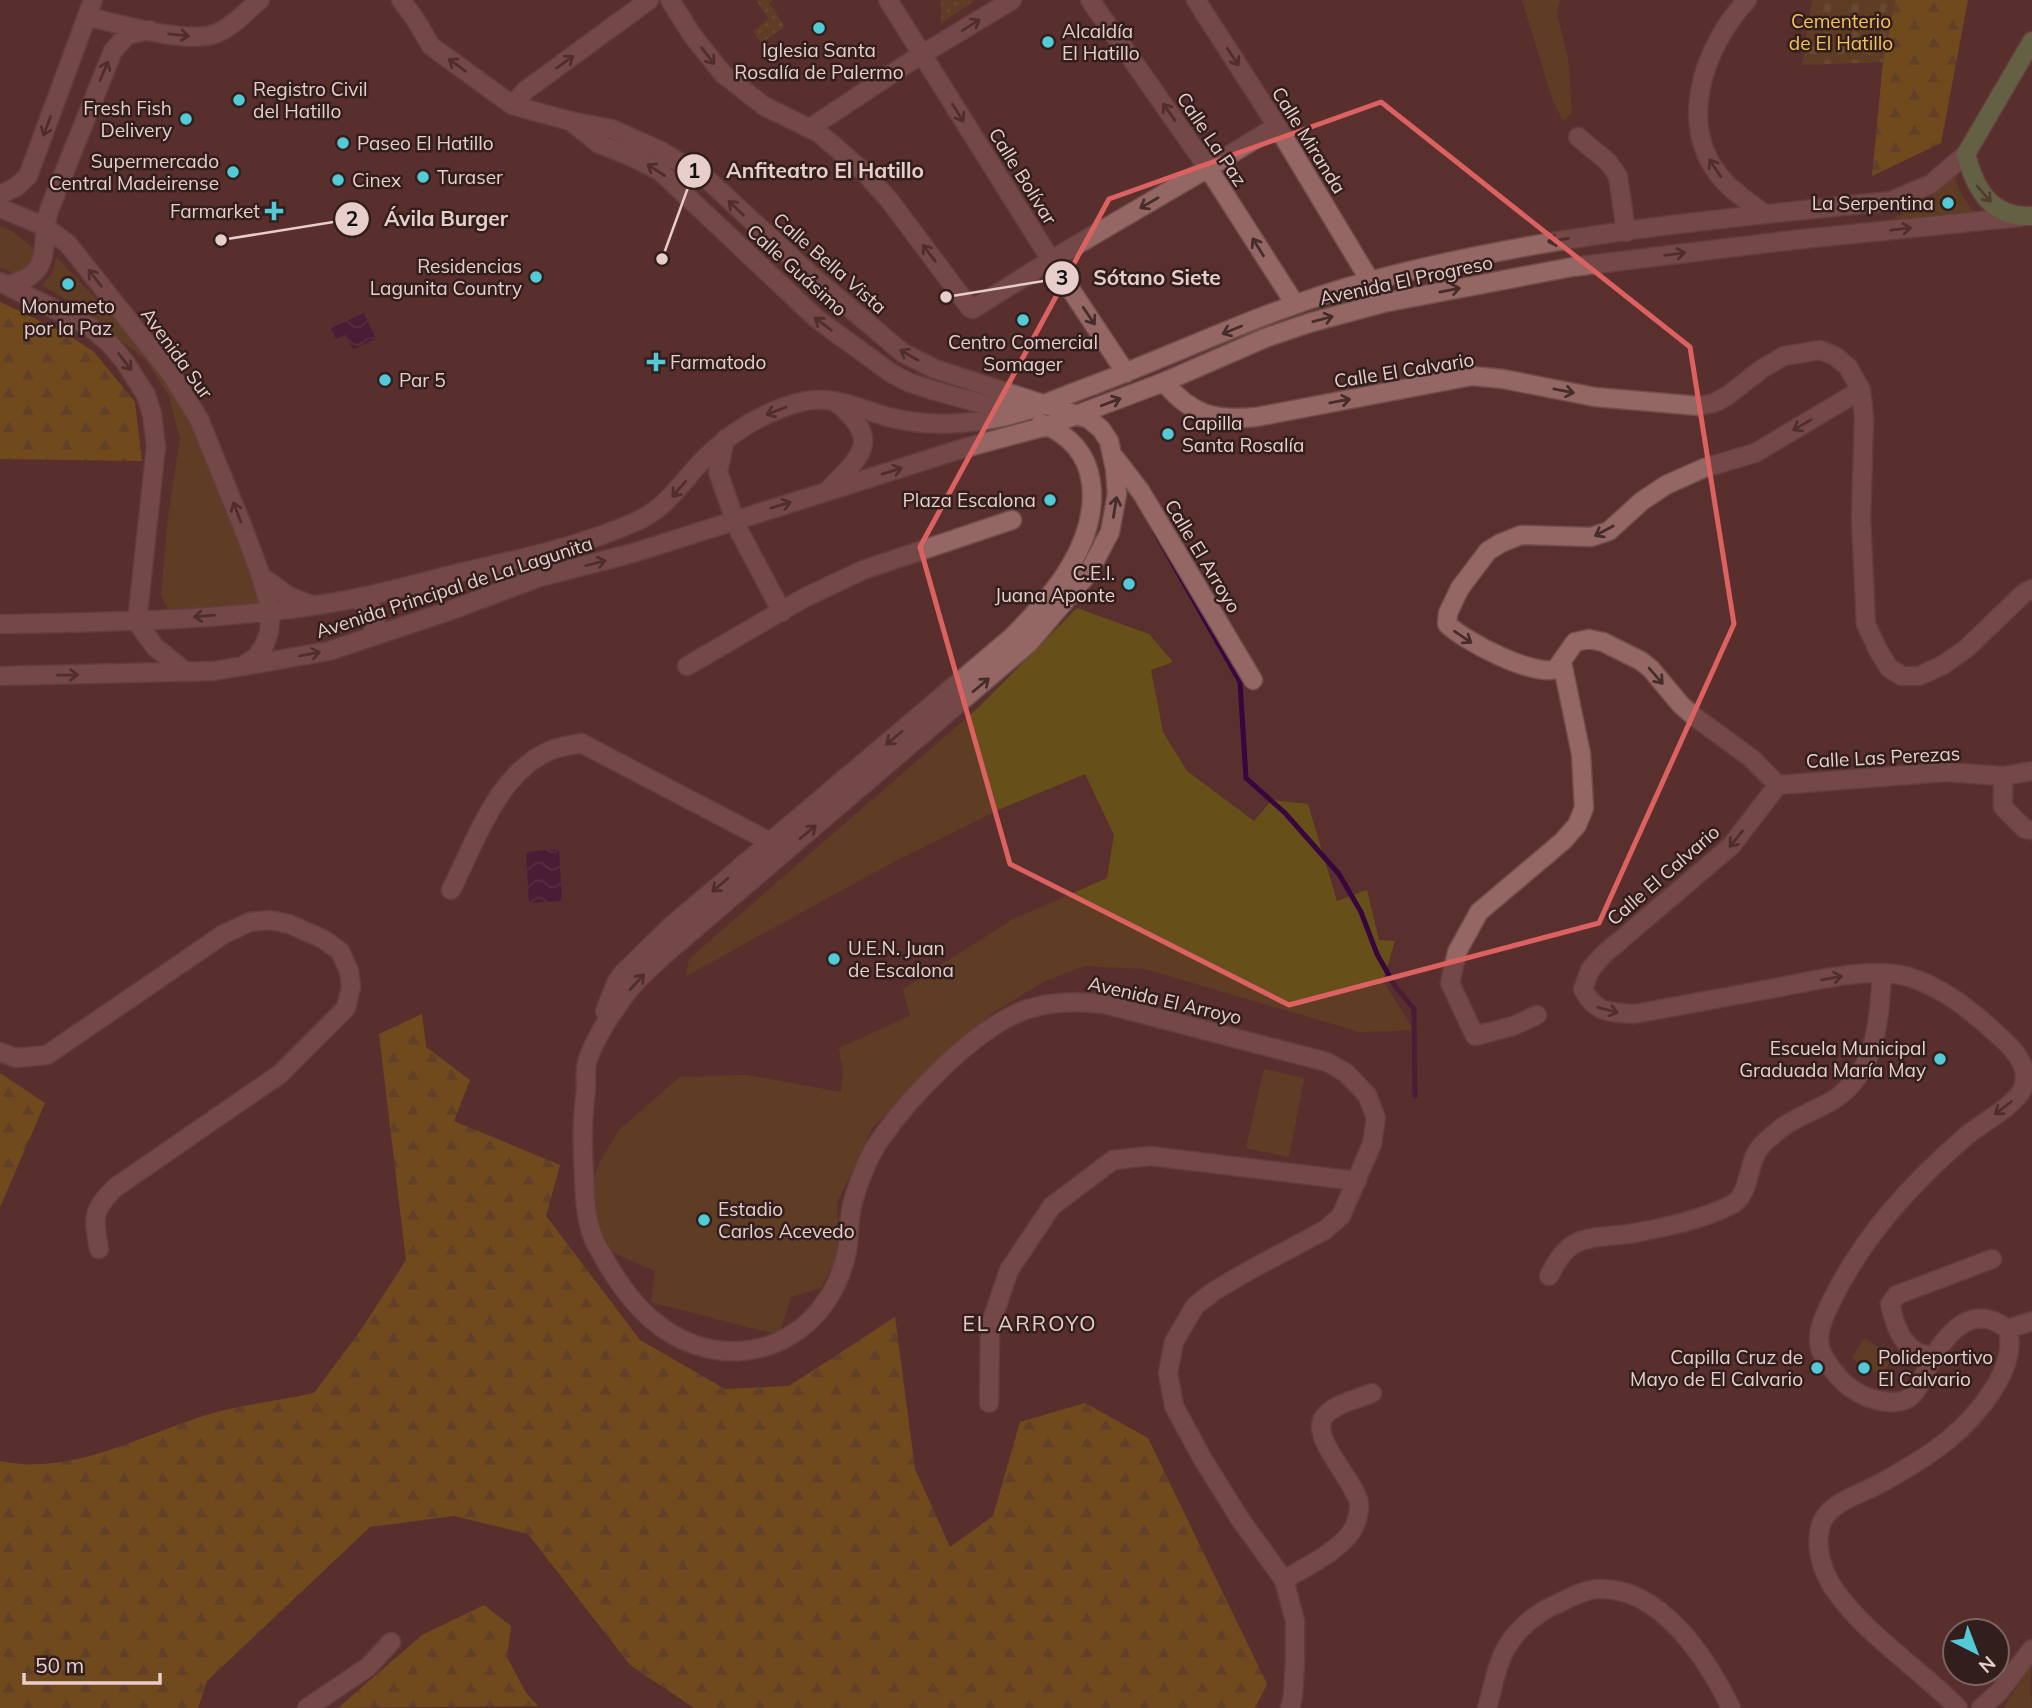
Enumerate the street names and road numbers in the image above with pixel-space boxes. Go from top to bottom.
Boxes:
street label: Calle Miranda [1267,82,1351,198]
street label: Calle La Paz [1172,87,1252,191]
street label: Calle Bolívar [984,123,1062,229]
street label: Calle Bella Vista [768,207,892,319]
street label: Calle Guásimo [742,219,852,321]
street label: Avenida El Progreso [1317,250,1495,310]
street label: Avenida Sur [136,303,218,403]
street label: Calle El Calvario [1332,347,1476,393]
street label: Calle El Arroyo [1160,495,1246,617]
street label: Avenida Principal de La Lagunita [313,531,595,643]
street label: Calle Las Perezas [1805,741,1961,773]
street label: Calle El Calvario [1602,820,1724,930]
street label: Avenida El Arroyo [1086,971,1244,1029]

